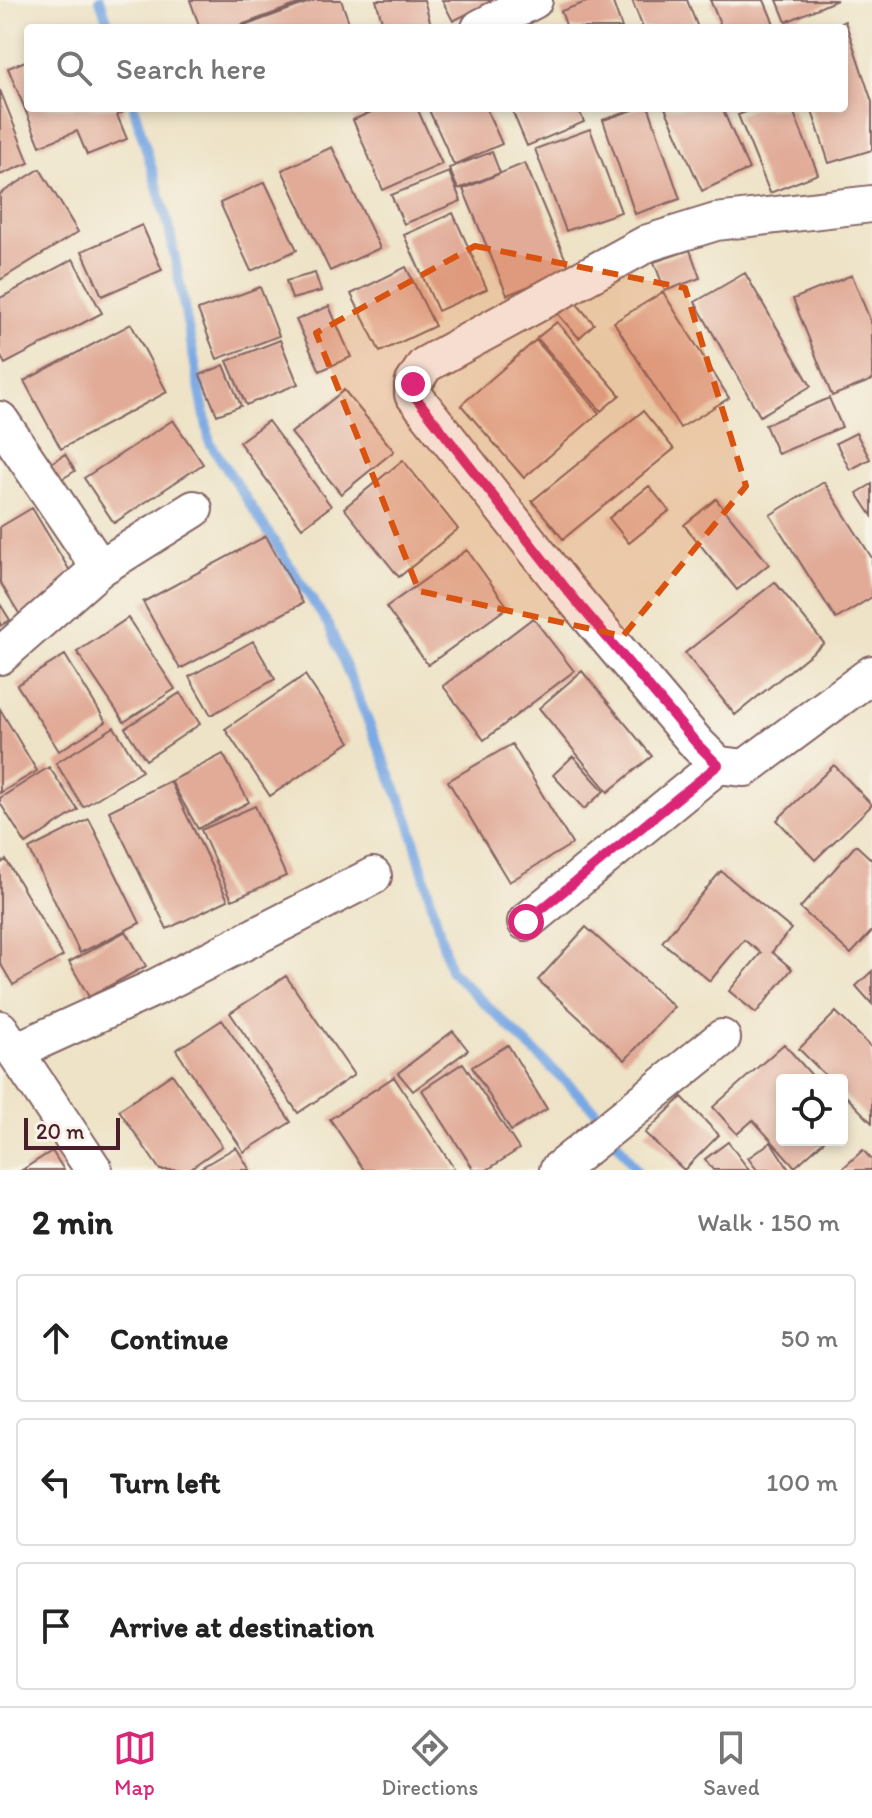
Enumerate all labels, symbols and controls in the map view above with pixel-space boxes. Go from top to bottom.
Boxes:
search box [24,24,848,112]
icon: search [52,46,96,90]
text: Search here [116,50,266,87]
route end [395,366,431,402]
route start [508,904,544,940]
map controls [776,1074,848,1146]
button: locate [776,1074,848,1146]
scale bar [24,1114,120,1150]
text: 20 m [36,1118,85,1145]
text: 2 min [32,1202,113,1243]
text: Walk · 150 m [697,1206,840,1238]
icon: ahead [34,1316,78,1360]
text: Continue [110,1320,229,1357]
text: 50 m [781,1322,838,1354]
icon: left [34,1460,78,1504]
text: Turn left [110,1464,221,1501]
text: 100 m [766,1466,838,1498]
icon: arrive [34,1604,78,1648]
text: Arrive at destination [110,1608,374,1645]
tab: Map [113,1726,157,1801]
tab: Directions [382,1726,478,1801]
tab: Saved [703,1726,759,1801]

